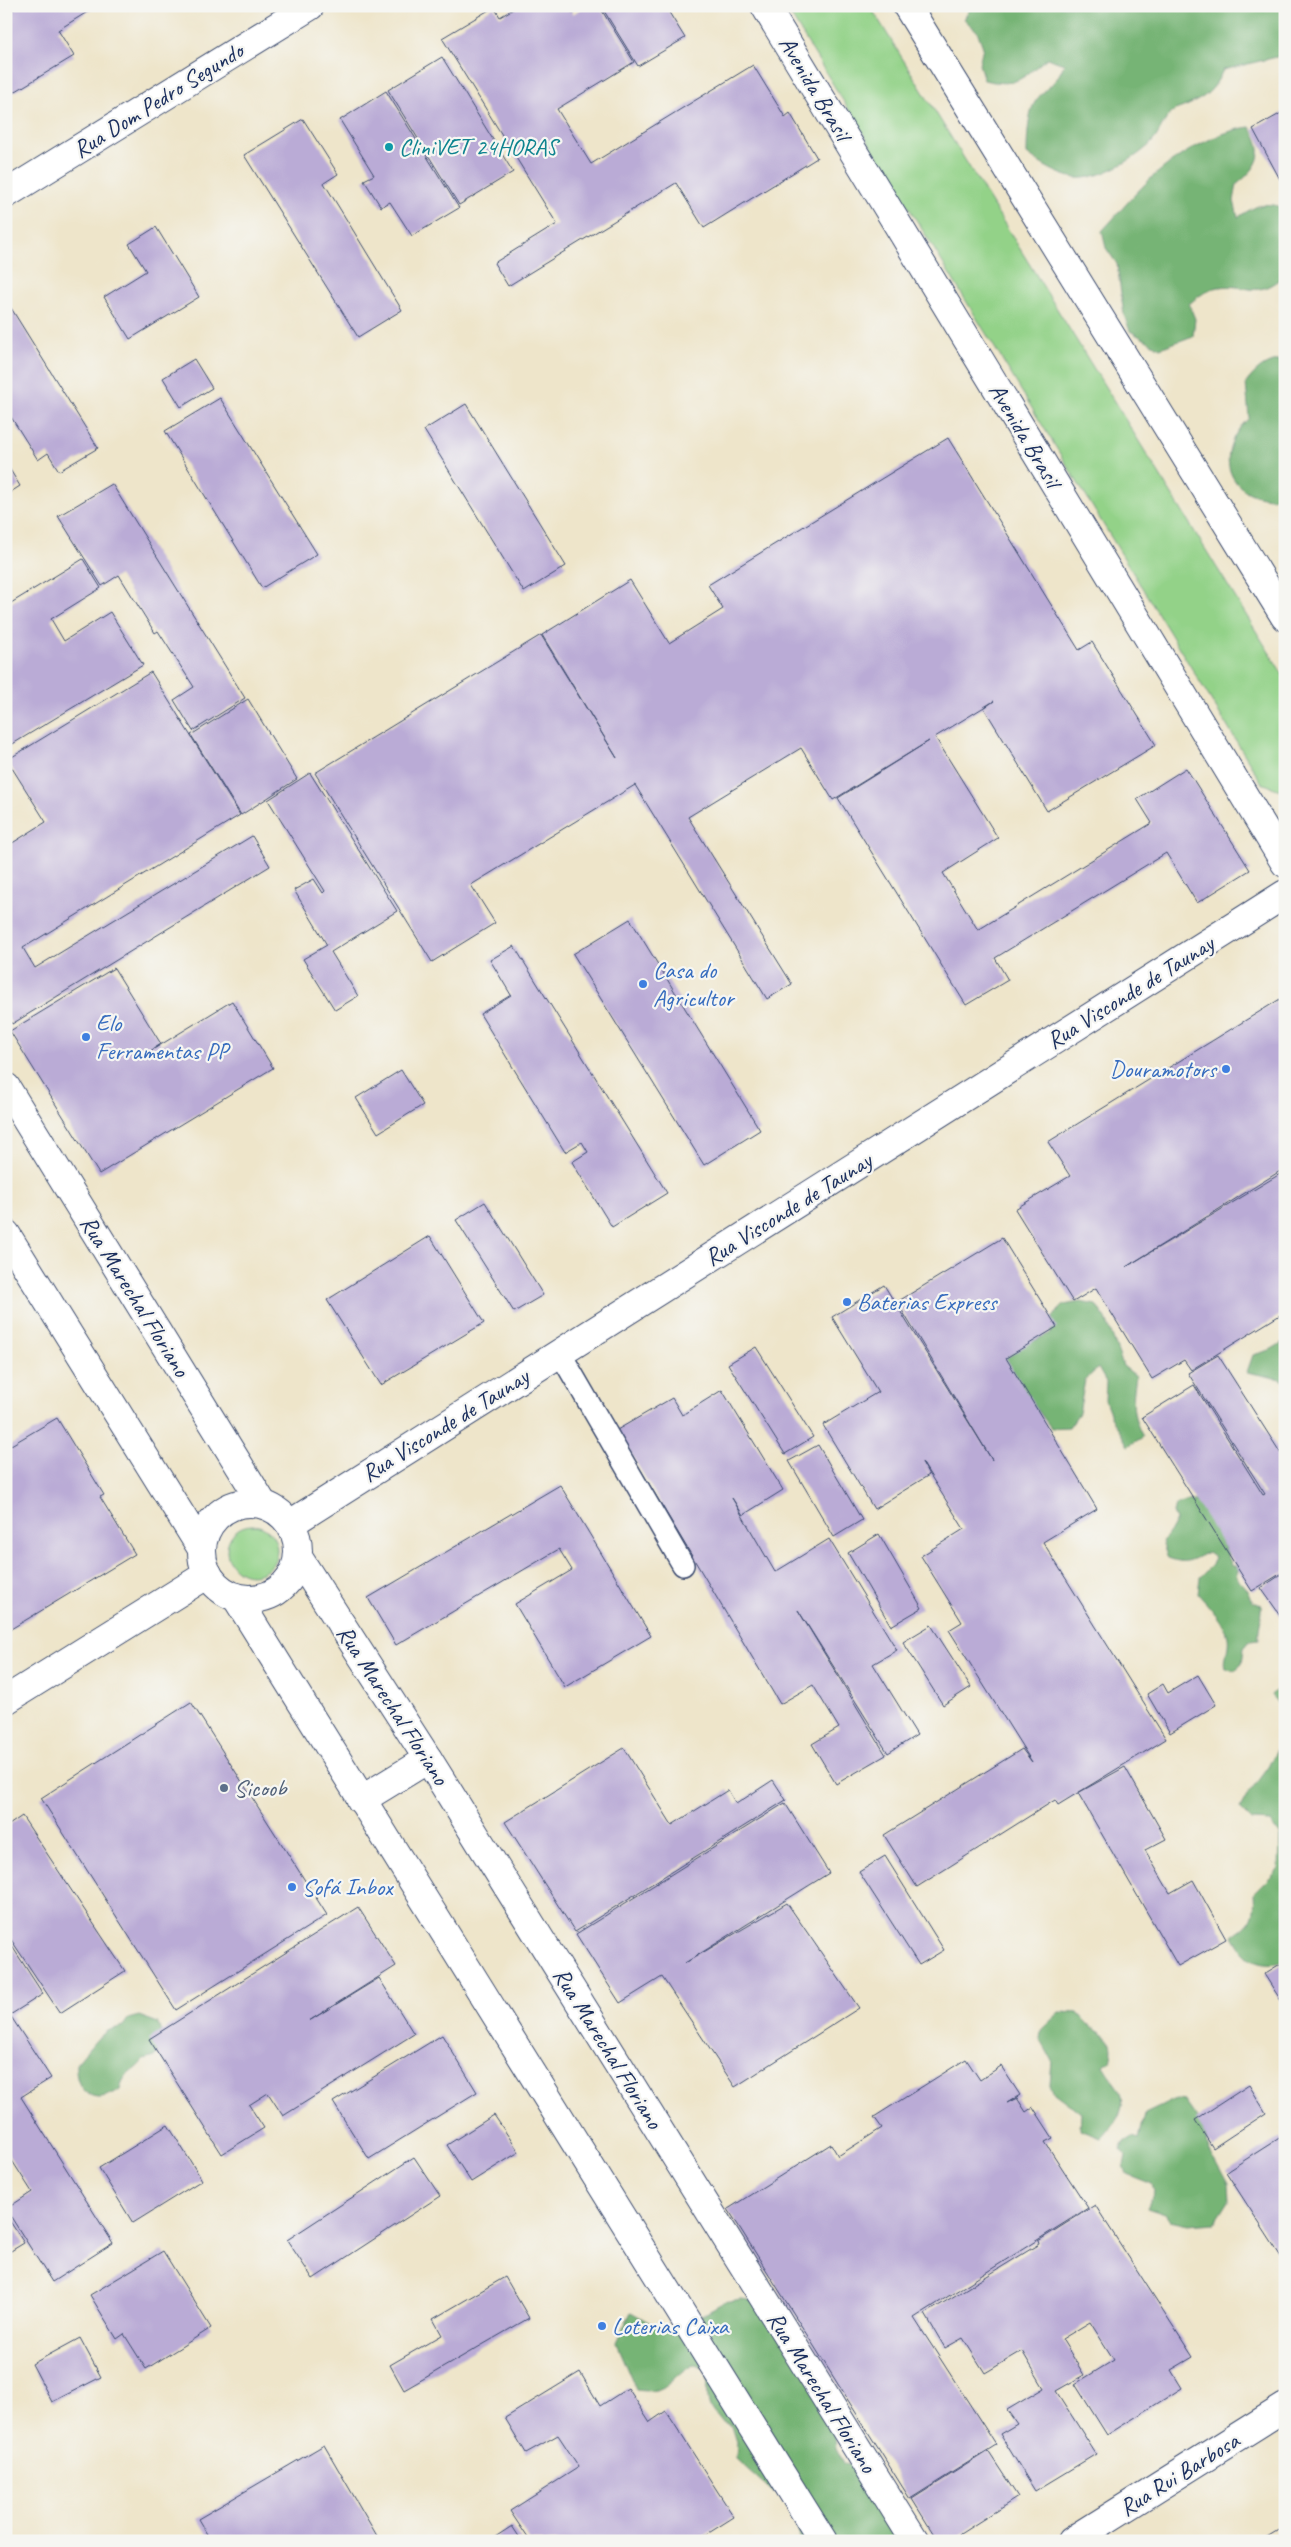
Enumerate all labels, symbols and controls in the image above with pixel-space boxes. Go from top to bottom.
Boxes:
street label: Avenida Brasil [772,30,860,149]
street label: Rua Dom Pedro Segundo [67,34,251,164]
place label: CliniVET 24HORAS [399,132,561,162]
marker: CliniVET 24HORAS [383,141,395,153]
street label: Avenida Brasil [982,377,1070,496]
street label: Rua Visconde de Taunay [1041,928,1221,1056]
place label: Casa do Agricultor [653,955,736,1013]
marker: Casa do Agricultor [637,978,649,990]
place label: Elo Ferramentas PP [96,1008,231,1066]
marker: Elo Ferramentas PP [80,1031,92,1043]
place label: Douramotors [1110,1054,1218,1084]
marker: Douramotors [1220,1063,1232,1075]
street label: Rua Visconde de Taunay [699,1145,879,1273]
street label: Rua Marechal Floriano [73,1210,197,1383]
place label: Baterias Express [857,1287,998,1317]
marker: Baterias Express [841,1296,853,1308]
street label: Rua Visconde de Taunay [356,1361,536,1489]
street label: Rua Marechal Floriano [330,1620,457,1792]
place label: Sicoob [234,1773,288,1803]
marker: Sicoob [218,1782,230,1794]
place label: Sofá Inbox [302,1872,394,1902]
marker: Sofá Inbox [286,1881,298,1893]
street label: Rua Marechal Floriano [546,1962,670,2135]
street label: Rua Marechal Floriano [760,2306,884,2479]
place label: Loterias Caixa [612,2311,730,2341]
marker: Loterias Caixa [596,2320,608,2332]
street label: Rua Rui Barbosa [1113,2425,1246,2523]

